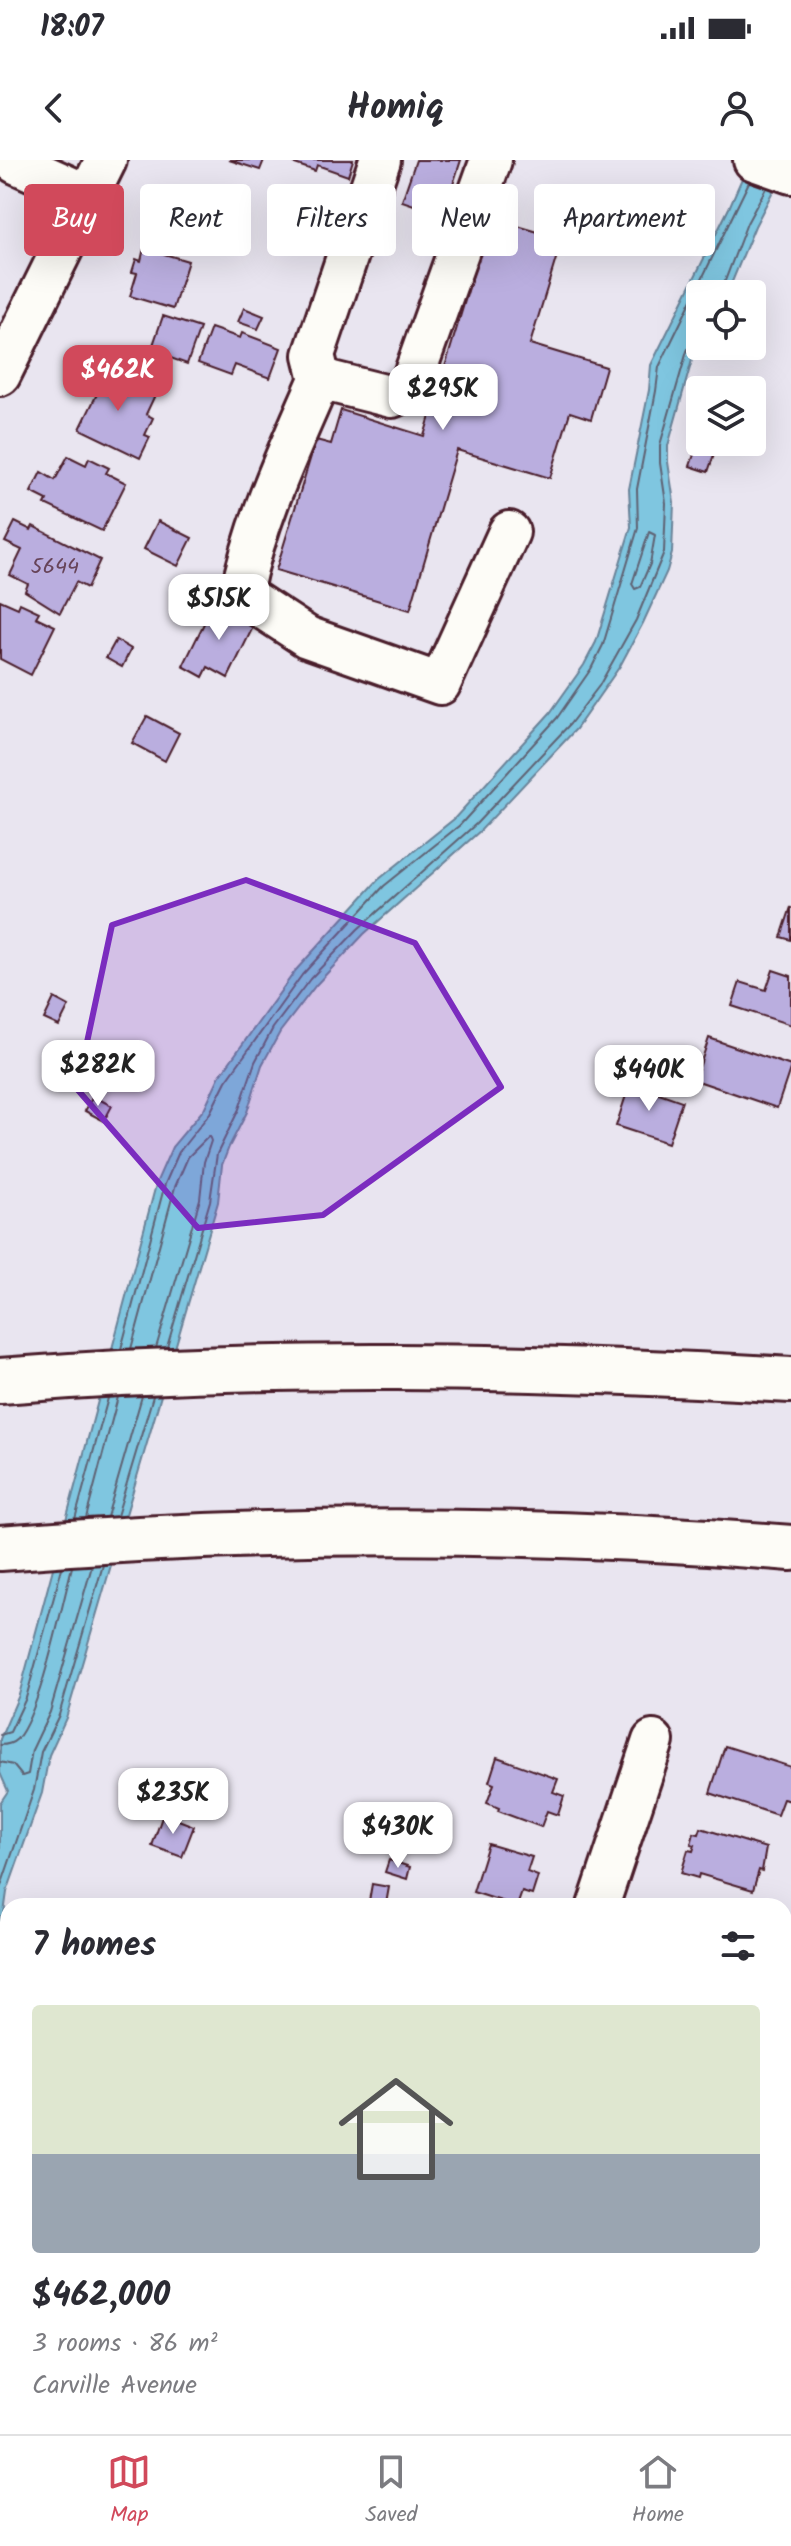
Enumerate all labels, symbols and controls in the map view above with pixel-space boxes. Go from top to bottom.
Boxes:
text: 18:07 [40,4,104,52]
text: Homiq [347,80,444,137]
icon: back [32,86,76,130]
icon: person [715,86,759,130]
chip: Buy [24,184,124,256]
chip: Rent [140,184,251,256]
chip: Filters [267,184,396,256]
chip: New [412,184,518,256]
chip: Apartment [534,184,715,256]
map controls [686,280,766,456]
button: locate [686,280,766,360]
pin: $462K [62,345,174,413]
text: $462K [81,350,155,392]
pin: $295K [387,364,499,432]
text: $295K [407,369,479,411]
button: layers [686,376,766,456]
house number: 5644 [31,550,79,585]
pin: $515K [163,574,275,642]
text: $515K [186,579,252,621]
pin: $282K [42,1040,154,1108]
text: $282K [60,1045,136,1087]
pin: $440K [593,1045,705,1113]
text: $440K [613,1050,685,1092]
pin: $235K [117,1768,229,1836]
text: $235K [136,1773,210,1815]
pin: $430K [342,1802,454,1870]
text: $430K [362,1807,434,1849]
text: 7 homes [32,1919,156,1973]
icon: filters [716,1924,760,1968]
icon: home [324,2057,468,2201]
text: $462,000 [32,2269,170,2323]
text: 3 rooms · 86 m² [32,2323,217,2365]
text: Carville Avenue [32,2365,197,2407]
tab: Map [107,2450,151,2533]
tab: Saved [365,2450,418,2533]
tab: Home [632,2450,684,2533]

